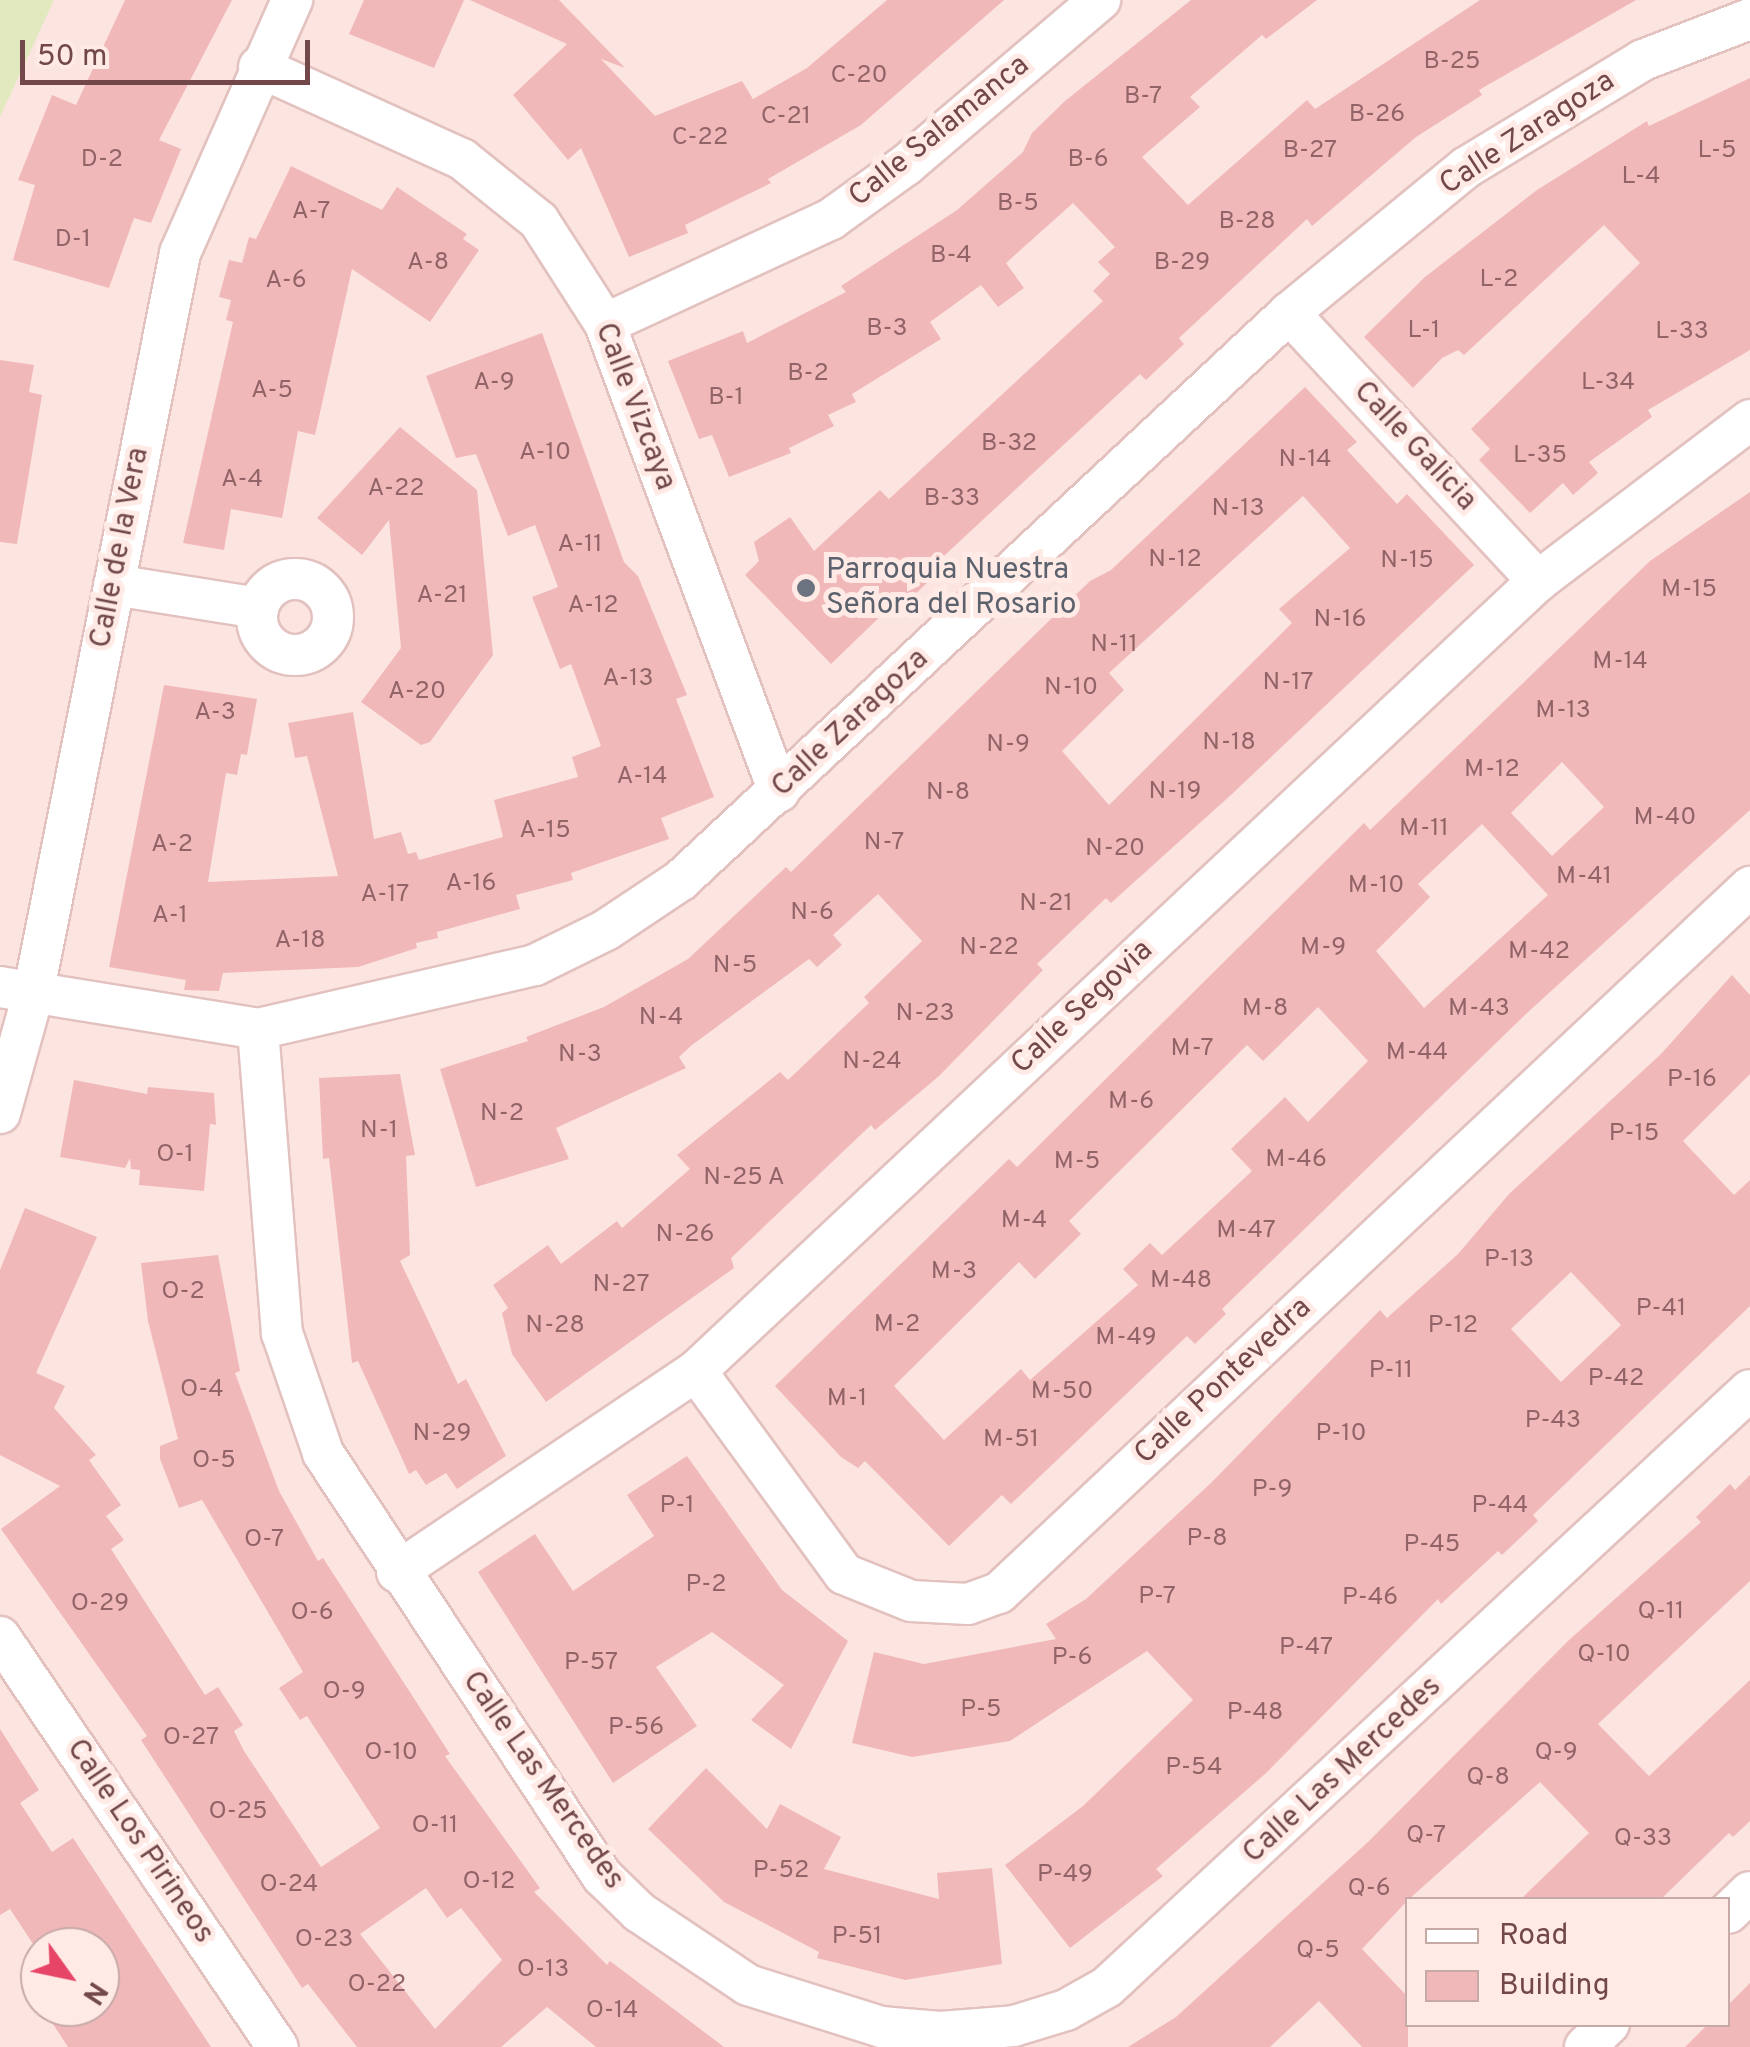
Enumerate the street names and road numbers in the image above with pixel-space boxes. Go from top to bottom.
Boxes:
street label: Calle Salamanca [843,48,1037,216]
street label: Calle Zaragoza [1434,64,1622,204]
street label: Calle Vizcaya [585,318,683,496]
street label: Calle Galicia [1345,375,1483,519]
street label: Calle de la Vera [84,444,158,652]
street label: Calle Zaragoza [765,642,937,806]
street label: Calle Segovia [1005,933,1161,1083]
street label: Calle Pontevedra [1128,1291,1320,1473]
street label: Calle Las Mercedes [453,1665,631,1897]
street label: Calle Las Mercedes [1236,1670,1450,1872]
street label: Calle Los Pirineos [57,1733,221,1951]

